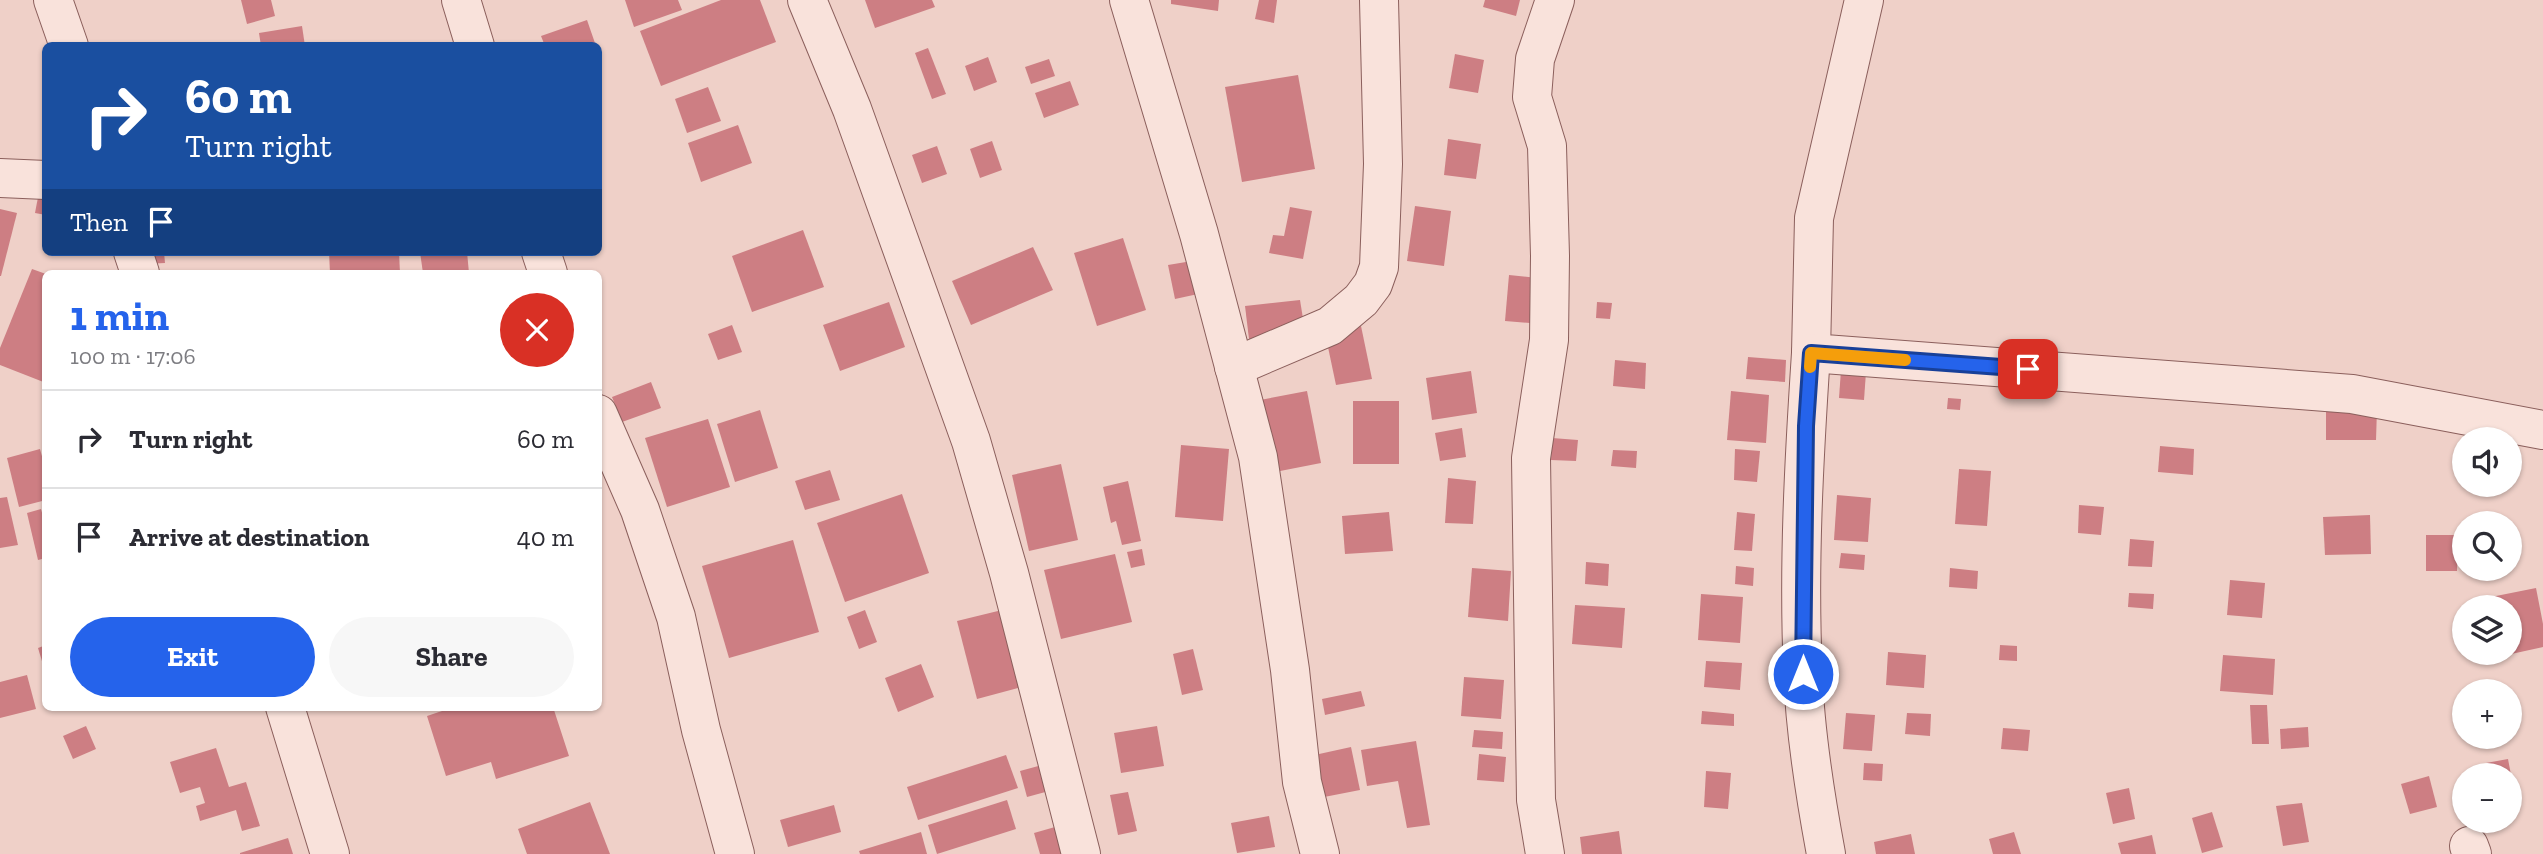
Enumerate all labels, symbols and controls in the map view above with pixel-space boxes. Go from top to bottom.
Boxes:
text: 60 m [185,67,292,126]
icon: right [70,70,161,161]
text: Turn right [185,127,332,165]
icon: arrive [142,203,180,241]
text: Then [70,206,128,238]
text: 1 min [70,290,169,341]
button: close [500,293,574,367]
pin [1998,339,2058,399]
text: 100 m · 17:06 [70,342,196,370]
icon: arrive [2009,350,2047,388]
icon: right [70,420,108,458]
text: Turn right [129,423,252,455]
text: 60 m [517,423,574,455]
map controls [2452,427,2522,833]
button: sound [2452,427,2522,497]
button: search [2452,511,2522,581]
icon: arrive [70,518,108,556]
text: Arrive at destination [129,521,369,553]
text: 40 m [517,521,574,553]
button: layers [2452,595,2522,665]
button: Exit [70,617,315,697]
button: Share [329,617,574,697]
position arrow [1766,637,1840,711]
button: + [2452,679,2522,749]
button: − [2452,763,2522,833]

